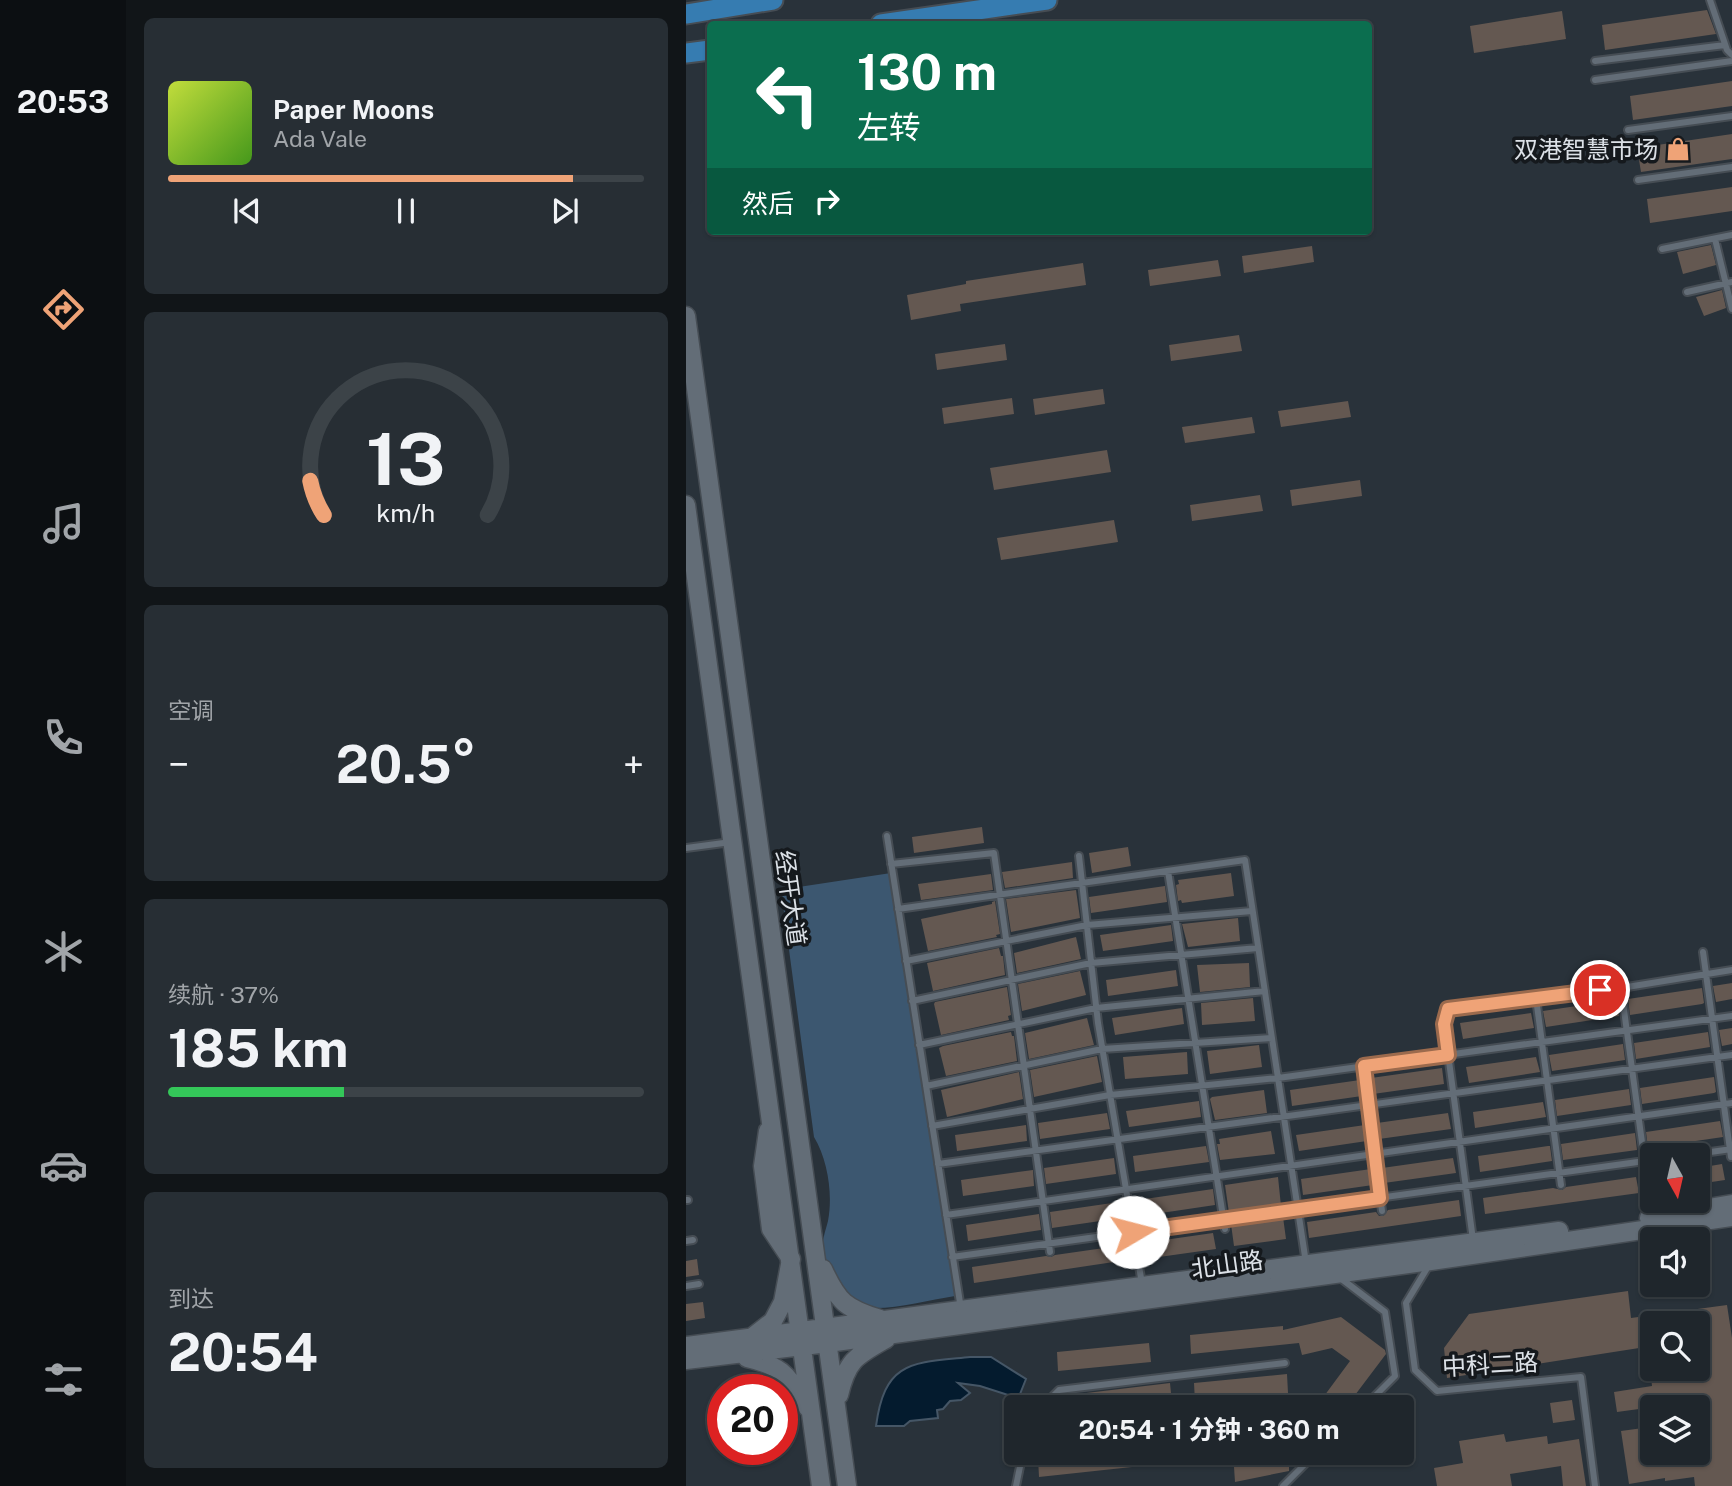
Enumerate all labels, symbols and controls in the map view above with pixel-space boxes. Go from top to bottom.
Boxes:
text: 130 m [857,43,997,101]
icon: left [742,49,833,140]
text: 20:53 [17,83,109,120]
text: Paper Moons [273,94,434,125]
text: 左转 [857,109,921,146]
text: Ada Vale [273,125,367,152]
place label: 双港智慧市场 [1514,135,1658,163]
shop icon: 双港智慧市场 [1664,135,1692,163]
icon: right [808,182,846,220]
text: 然后 [742,188,794,219]
icon: previous [228,192,266,230]
icon: pause [387,192,425,230]
icon: next [546,192,584,230]
icon: directions [39,285,88,334]
text: 13 [366,417,446,502]
text: km/h [377,498,435,528]
icon: music [39,499,88,548]
text: 空调 [168,697,214,724]
icon: phone [39,713,88,762]
text: 20.5° [336,734,476,795]
text: − [168,742,189,787]
text: + [623,742,644,787]
street label: 经开大道 [770,849,812,947]
icon: climate [39,927,88,976]
pin [1570,960,1630,1020]
icon: arrive [1581,971,1619,1009]
text: 续航 · 37% [168,981,279,1008]
text: 185 km [168,1018,349,1079]
icon: car [39,1141,88,1190]
north arrow [1640,1143,1710,1213]
map controls [1640,1143,1710,1465]
position arrow [1096,1195,1170,1269]
button: sound [1640,1227,1710,1297]
street label: 北山路 [1189,1245,1265,1283]
text: 到达 [168,1285,214,1312]
button: search [1640,1311,1710,1381]
text: 20:54 [168,1322,318,1383]
street label: 中科二路 [1441,1348,1539,1380]
icon: filters [39,1355,88,1404]
speed limit sign: 20 [707,1374,798,1465]
button: layers [1640,1395,1710,1465]
text: 20:54 · 1 分钟 · 360 m [1079,1414,1339,1445]

